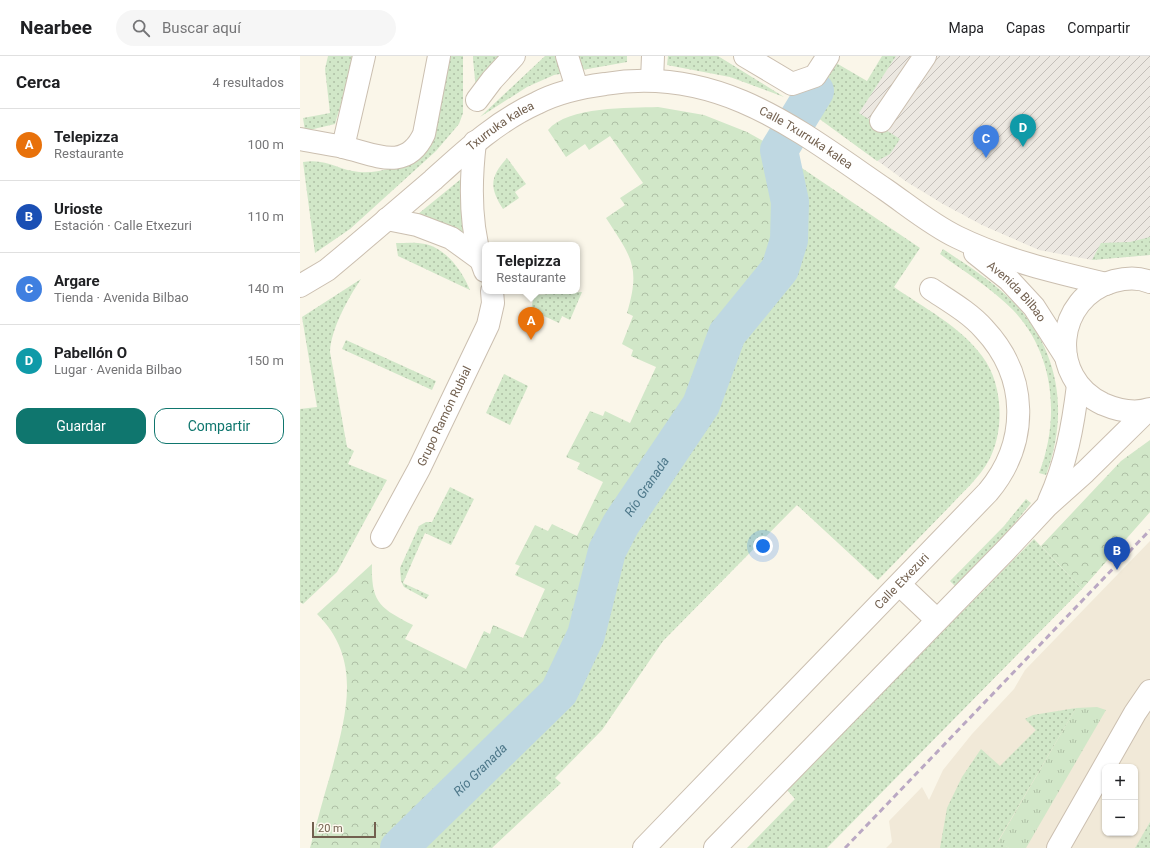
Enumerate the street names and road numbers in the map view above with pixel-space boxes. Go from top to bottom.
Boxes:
street label: Txurruka kalea [464,99,536,154]
street label: Calle Txurruka kalea [757,103,855,172]
street label: Avenida Bilbao [984,258,1049,325]
street label: Grupo Ramón Rubial [414,364,474,469]
street label: Calle Etxezuri [872,550,932,612]

